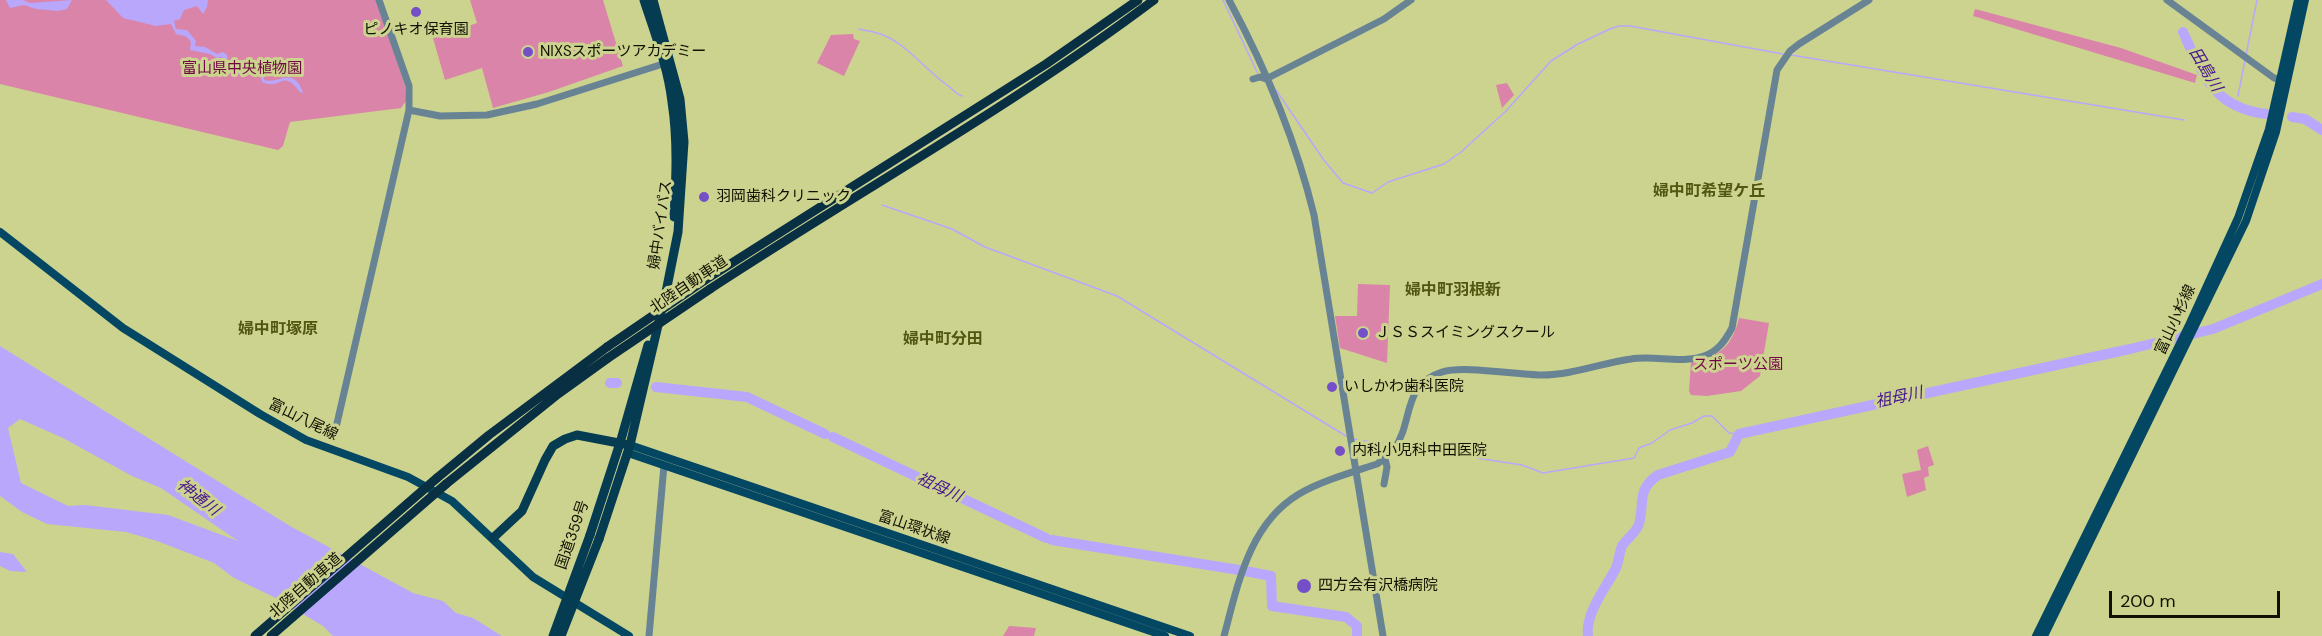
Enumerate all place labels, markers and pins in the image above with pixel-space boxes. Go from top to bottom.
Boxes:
marker: ピノキオ保育園 [409,5,423,19]
place label: ピノキオ保育園 [364,21,468,39]
place label: NIXSスポーツアカデミー [540,43,707,61]
marker: NIXSスポーツアカデミー [521,45,535,59]
place label: 羽岡歯科クリニック [716,188,851,206]
marker: 羽岡歯科クリニック [697,190,711,204]
place label: ＪＳＳスイミングスクール [1375,324,1555,342]
marker: ＪＳＳスイミングスクール [1356,326,1370,340]
place label: いしかわ歯科医院 [1344,378,1464,396]
marker: いしかわ歯科医院 [1325,380,1339,394]
place label: 内科小児科中田医院 [1352,442,1487,460]
marker: 内科小児科中田医院 [1333,444,1347,458]
marker: 四方会有沢橋病院 [1295,577,1313,595]
place label: 四方会有沢橋病院 [1318,577,1438,595]

